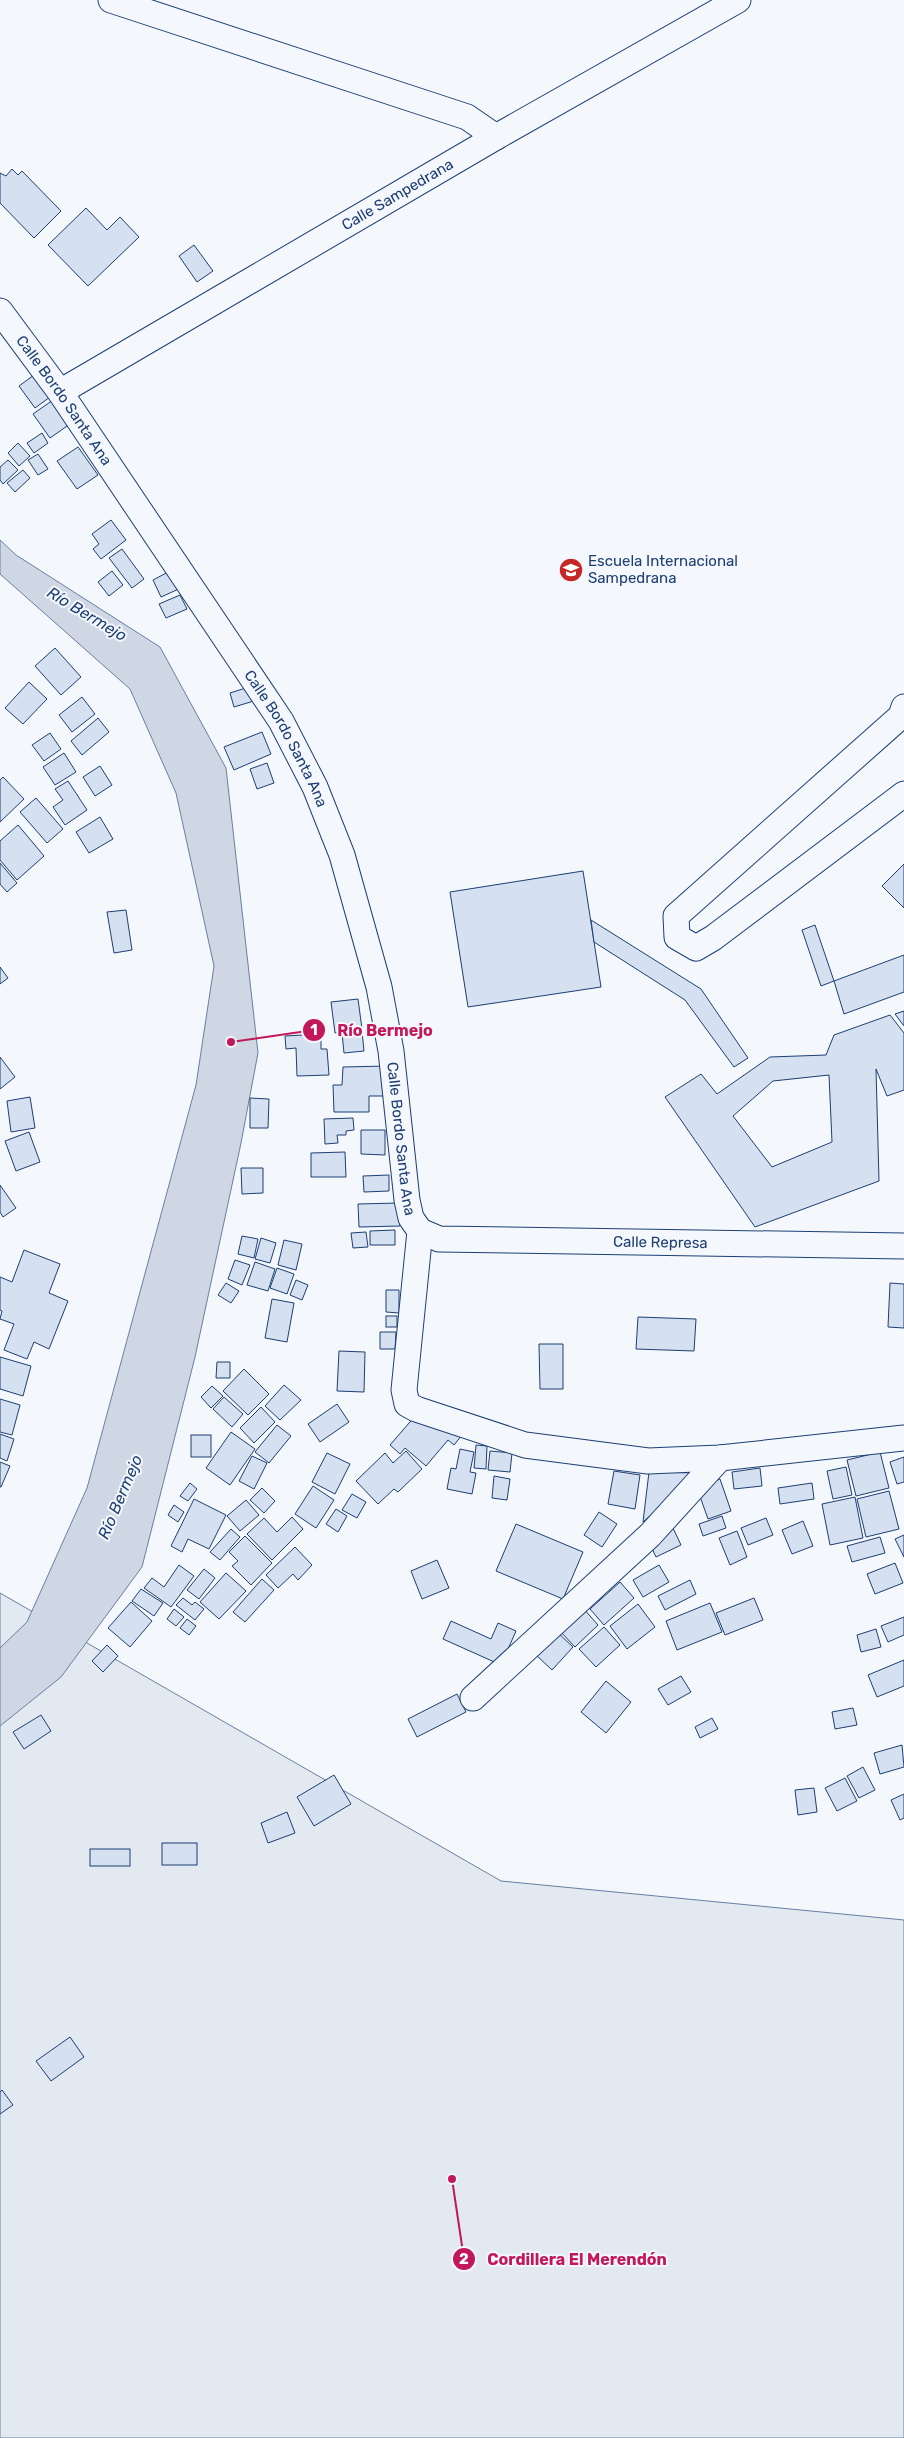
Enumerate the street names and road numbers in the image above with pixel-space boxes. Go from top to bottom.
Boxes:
street label: Calle Sampedrana [339,155,457,234]
street label: Calle Bordo Santa Ana [12,332,116,469]
street label: Calle Bordo Santa Ana [240,667,331,810]
street label: Calle Bordo Santa Ana [383,1061,419,1217]
street label: Calle Represa [613,1233,708,1252]

